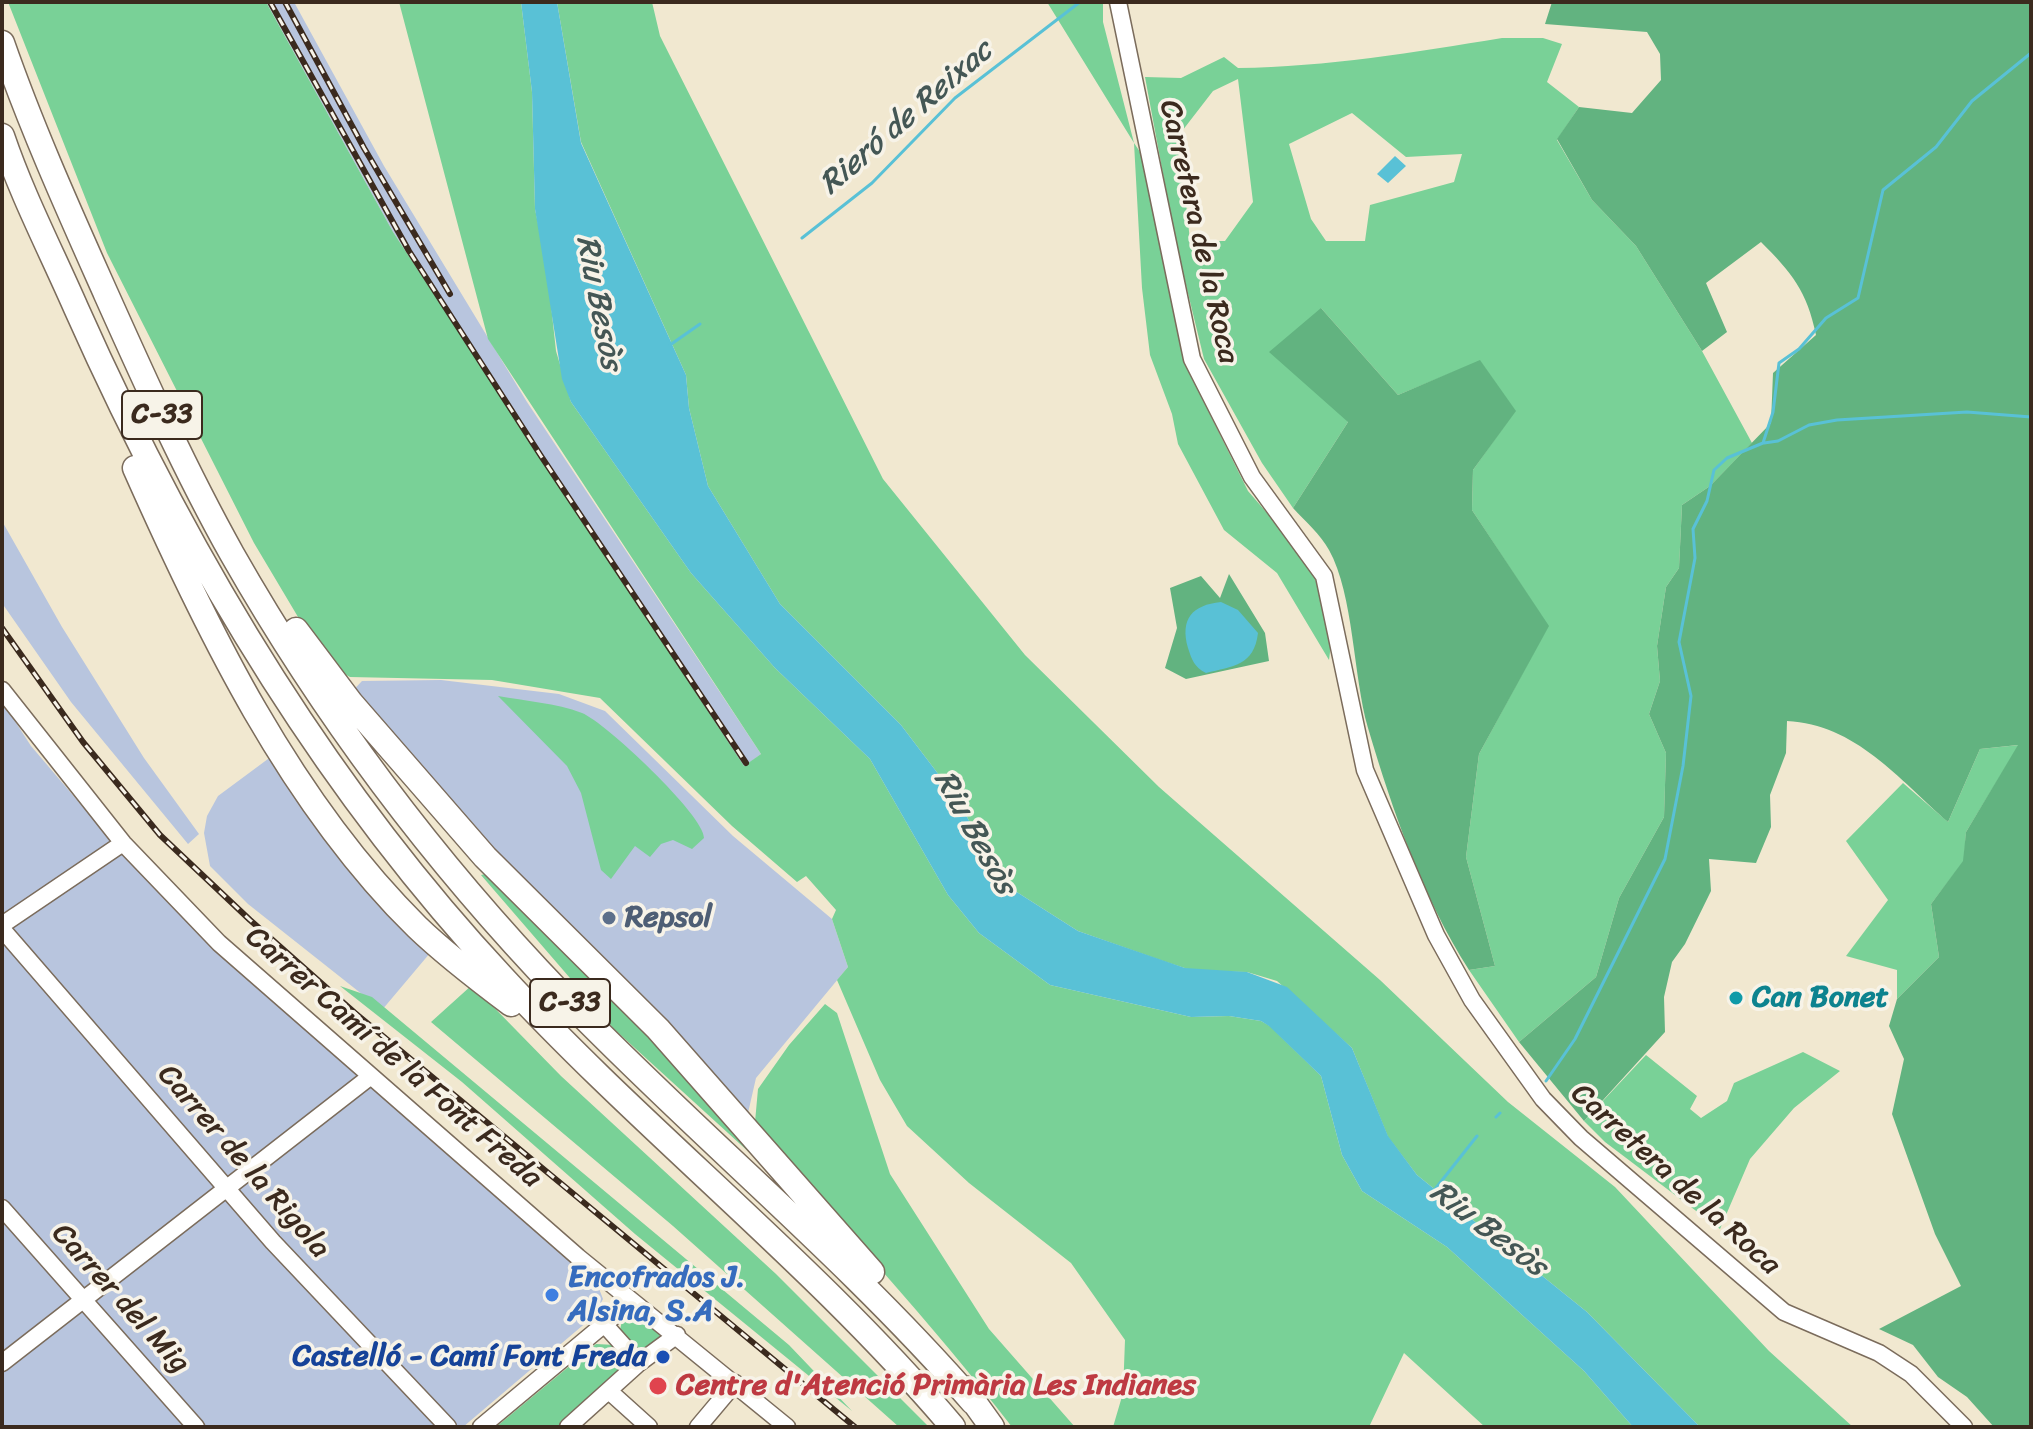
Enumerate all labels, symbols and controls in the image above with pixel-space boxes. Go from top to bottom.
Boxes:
water label: Rieró de Reixac [812,32,1002,204]
street label: Carretera de la Roca [1150,97,1246,367]
water label: Riu Besòs [566,233,630,373]
road number: C-33 [122,391,202,439]
water label: Riu Besòs [924,764,1024,902]
place label: Repsol [625,900,712,936]
marker: Repsol [600,909,618,927]
street label: Carrer Camí de la Font Freda [237,919,549,1197]
road number: C-33 [530,979,610,1027]
place label: Can Bonet [1752,980,1889,1016]
marker: Can Bonet [1727,989,1745,1007]
street label: Carrer de la Rigola [149,1058,337,1266]
street label: Carretera de la Roca [1563,1076,1787,1284]
water label: Riu Besòs [1422,1174,1554,1286]
street label: Carrer del Mig [43,1217,197,1381]
place label: Encofrados J. Alsina, S.A [568,1260,745,1330]
marker: Encofrados J. Alsina, S.A [543,1286,561,1304]
place label: Castelló - Camí Font Freda [293,1339,647,1375]
marker: Castelló - Camí Font Freda [654,1348,672,1366]
place label: Centre d'Atenció Primària Les Indianes [676,1368,1196,1404]
marker: Centre d'Atenció Primària Les Indianes [647,1375,669,1397]

